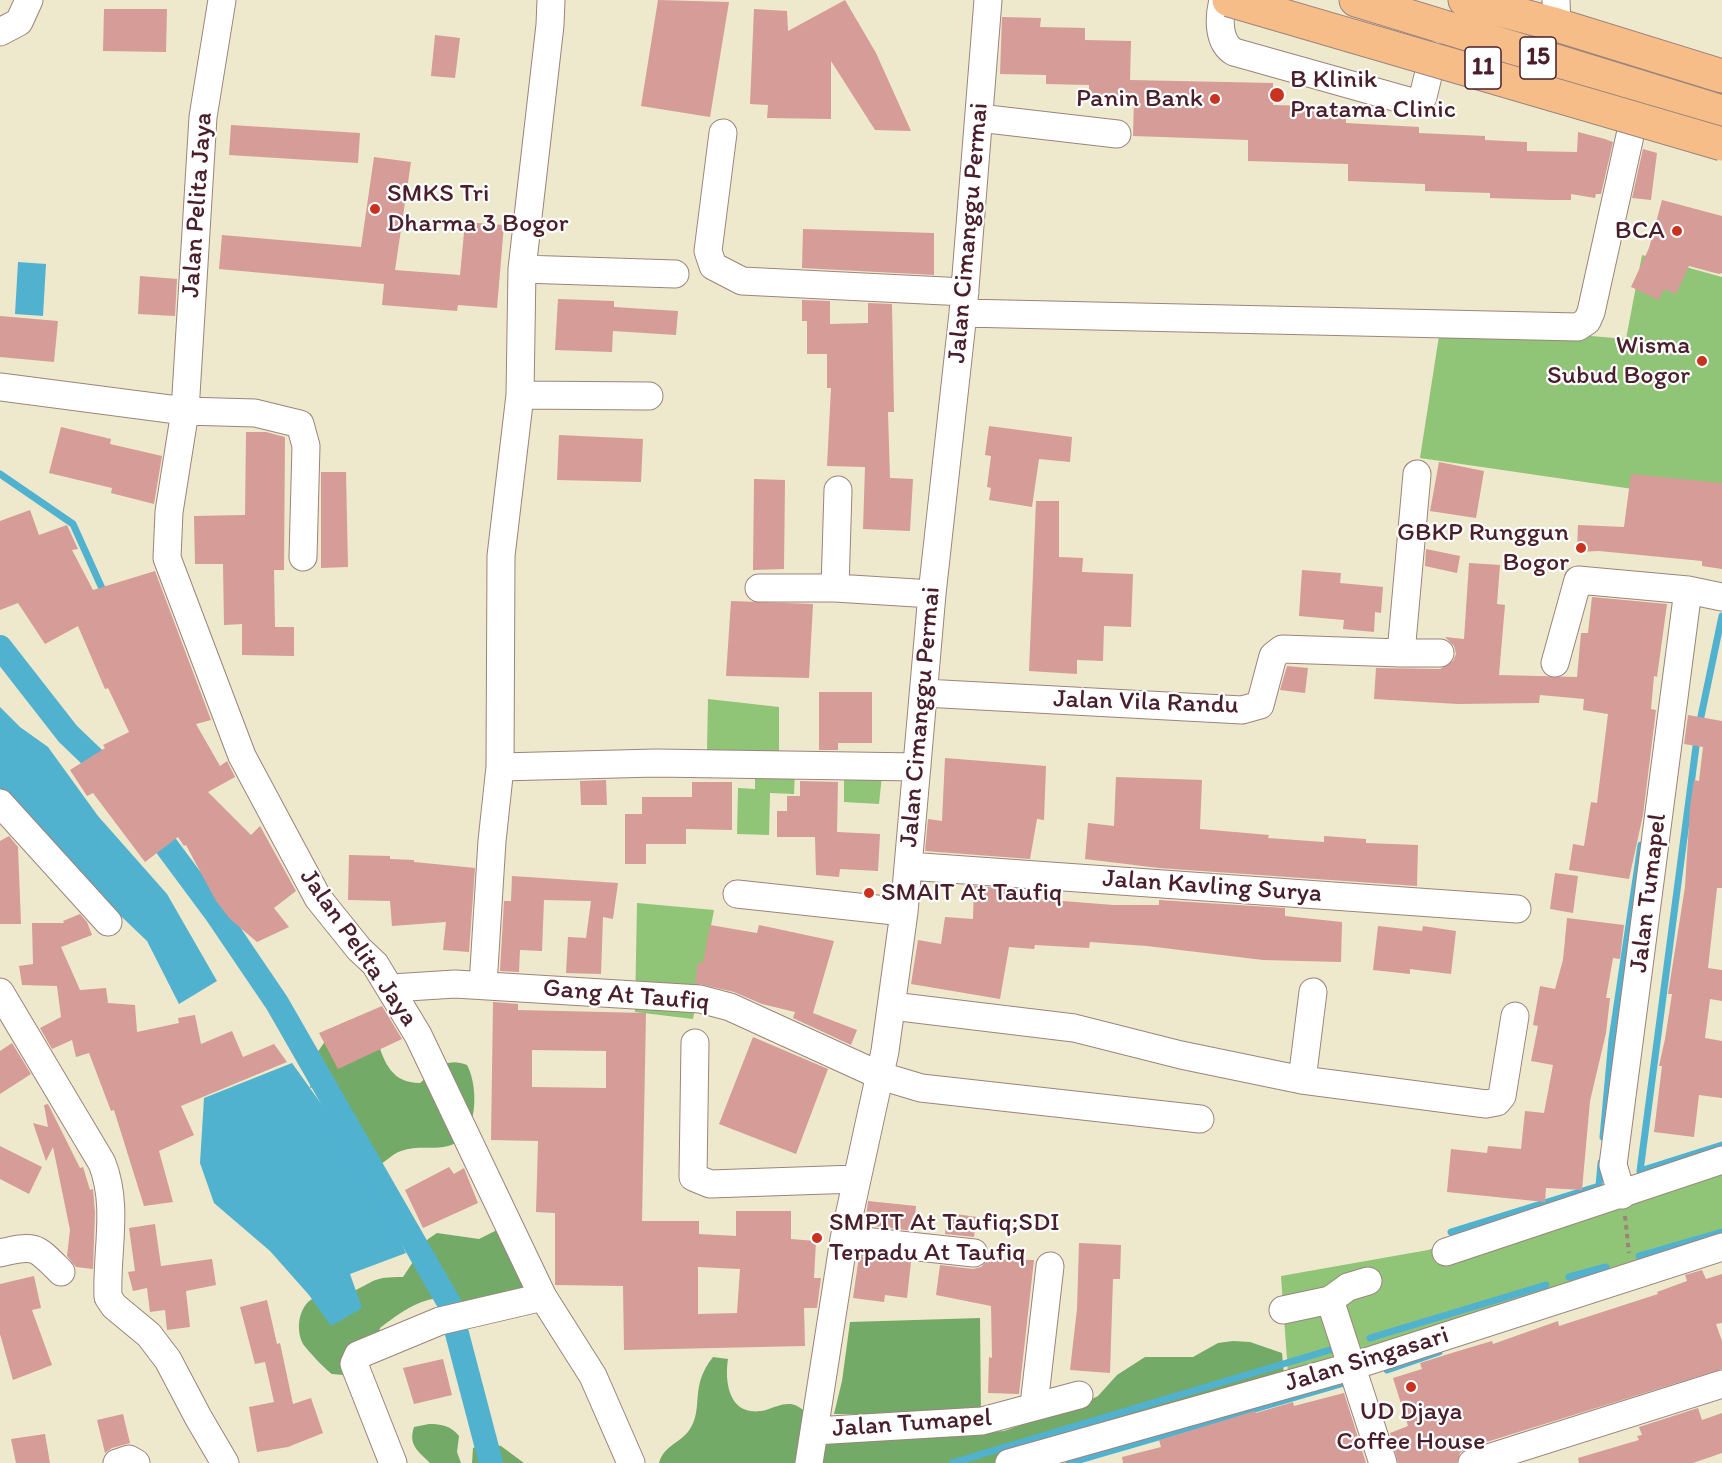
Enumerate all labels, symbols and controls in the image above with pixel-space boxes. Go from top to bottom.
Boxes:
road number: 15 [1520,37,1556,79]
road number: 11 [1465,47,1501,89]
place label: B Klinik Pratama Clinic [1290,64,1456,125]
place label: Panin Bank [1076,83,1203,115]
marker: B Klinik Pratama Clinic [1268,86,1286,104]
marker: Panin Bank [1208,92,1222,106]
street label: Jalan Cimanggu Permai [942,101,996,365]
street label: Jalan Pelita Jaya [176,111,220,299]
place label: SMKS Tri Dharma 3 Bogor [387,178,569,240]
marker: SMKS Tri Dharma 3 Bogor [368,202,382,216]
place label: BCA [1615,215,1665,247]
marker: BCA [1670,224,1684,238]
place label: Wisma Subud Bogor [1547,330,1690,392]
marker: Wisma Subud Bogor [1695,354,1709,368]
place label: GBKP Runggun Bogor [1397,517,1569,578]
marker: GBKP Runggun Bogor [1574,541,1588,555]
street label: Jalan Cimanggu Permai [894,585,948,849]
street label: Jalan Vila Randu [1053,684,1239,722]
street label: Jalan Tumapel [1624,812,1674,974]
street label: Jalan Pelita Jaya [292,863,424,1033]
street label: Jalan Kavling Surya [1101,864,1323,910]
place label: SMAIT At Taufiq [881,877,1062,909]
marker: SMAIT At Taufiq [862,886,876,900]
street label: Gang At Taufiq [541,973,711,1019]
place label: SMPIT At Taufiq;SDI Terpadu At Taufiq [829,1207,1060,1268]
marker: SMPIT At Taufiq;SDI Terpadu At Taufiq [810,1231,824,1245]
street label: Jalan Singasari [1281,1320,1453,1400]
marker: UD Djaya Coffee House [1404,1380,1418,1394]
place label: UD Djaya Coffee House [1336,1396,1486,1458]
street label: Jalan Tumapel [831,1403,993,1445]

